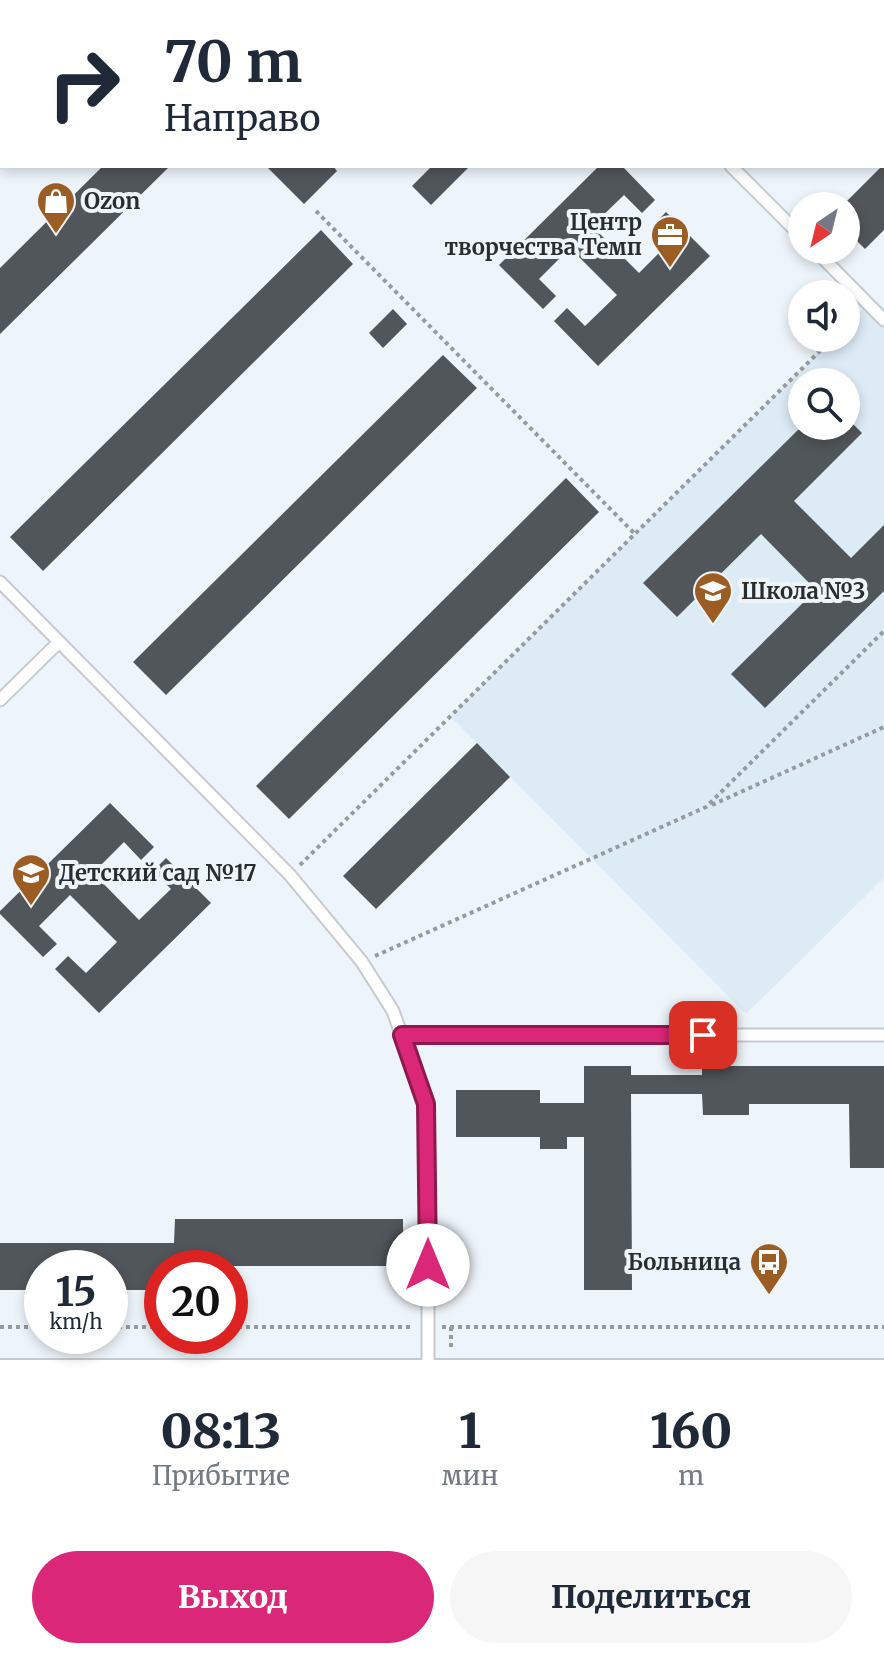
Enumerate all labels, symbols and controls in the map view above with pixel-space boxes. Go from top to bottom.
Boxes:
text: 70 m [164,27,302,97]
icon: right [32,32,136,136]
text: Направо [164,96,320,141]
shop icon: Ozon [35,180,77,235]
place label: Ozon [84,187,140,215]
north arrow [788,192,860,264]
map controls [788,192,860,440]
place label: Центр творчества Темп [444,208,642,261]
office icon: Центр творчества Темп [649,214,691,269]
button: sound [788,280,860,352]
button: search [788,368,860,440]
school or university icon: Школа №3 [692,570,734,625]
place label: Школа №3 [741,577,865,605]
school or university icon: Детский сад №17 [10,852,52,907]
place label: Детский сад №17 [59,859,256,887]
pin [669,1001,737,1069]
icon: arrive [681,1013,725,1057]
position arrow [386,1223,470,1307]
bus stop icon: Больница [748,1241,790,1296]
place label: Больница [627,1248,741,1276]
speed limit sign: 20 [144,1250,248,1354]
text: 15 [56,1267,96,1317]
text: km/h [50,1309,102,1334]
text: 08:13 [160,1401,281,1461]
text: 1 [459,1401,481,1461]
text: 160 [650,1401,732,1461]
text: Прибытие [152,1459,290,1492]
text: мин [442,1459,498,1492]
text: m [678,1459,704,1492]
button: Выход [32,1551,434,1643]
button: Поделиться [450,1551,852,1643]

